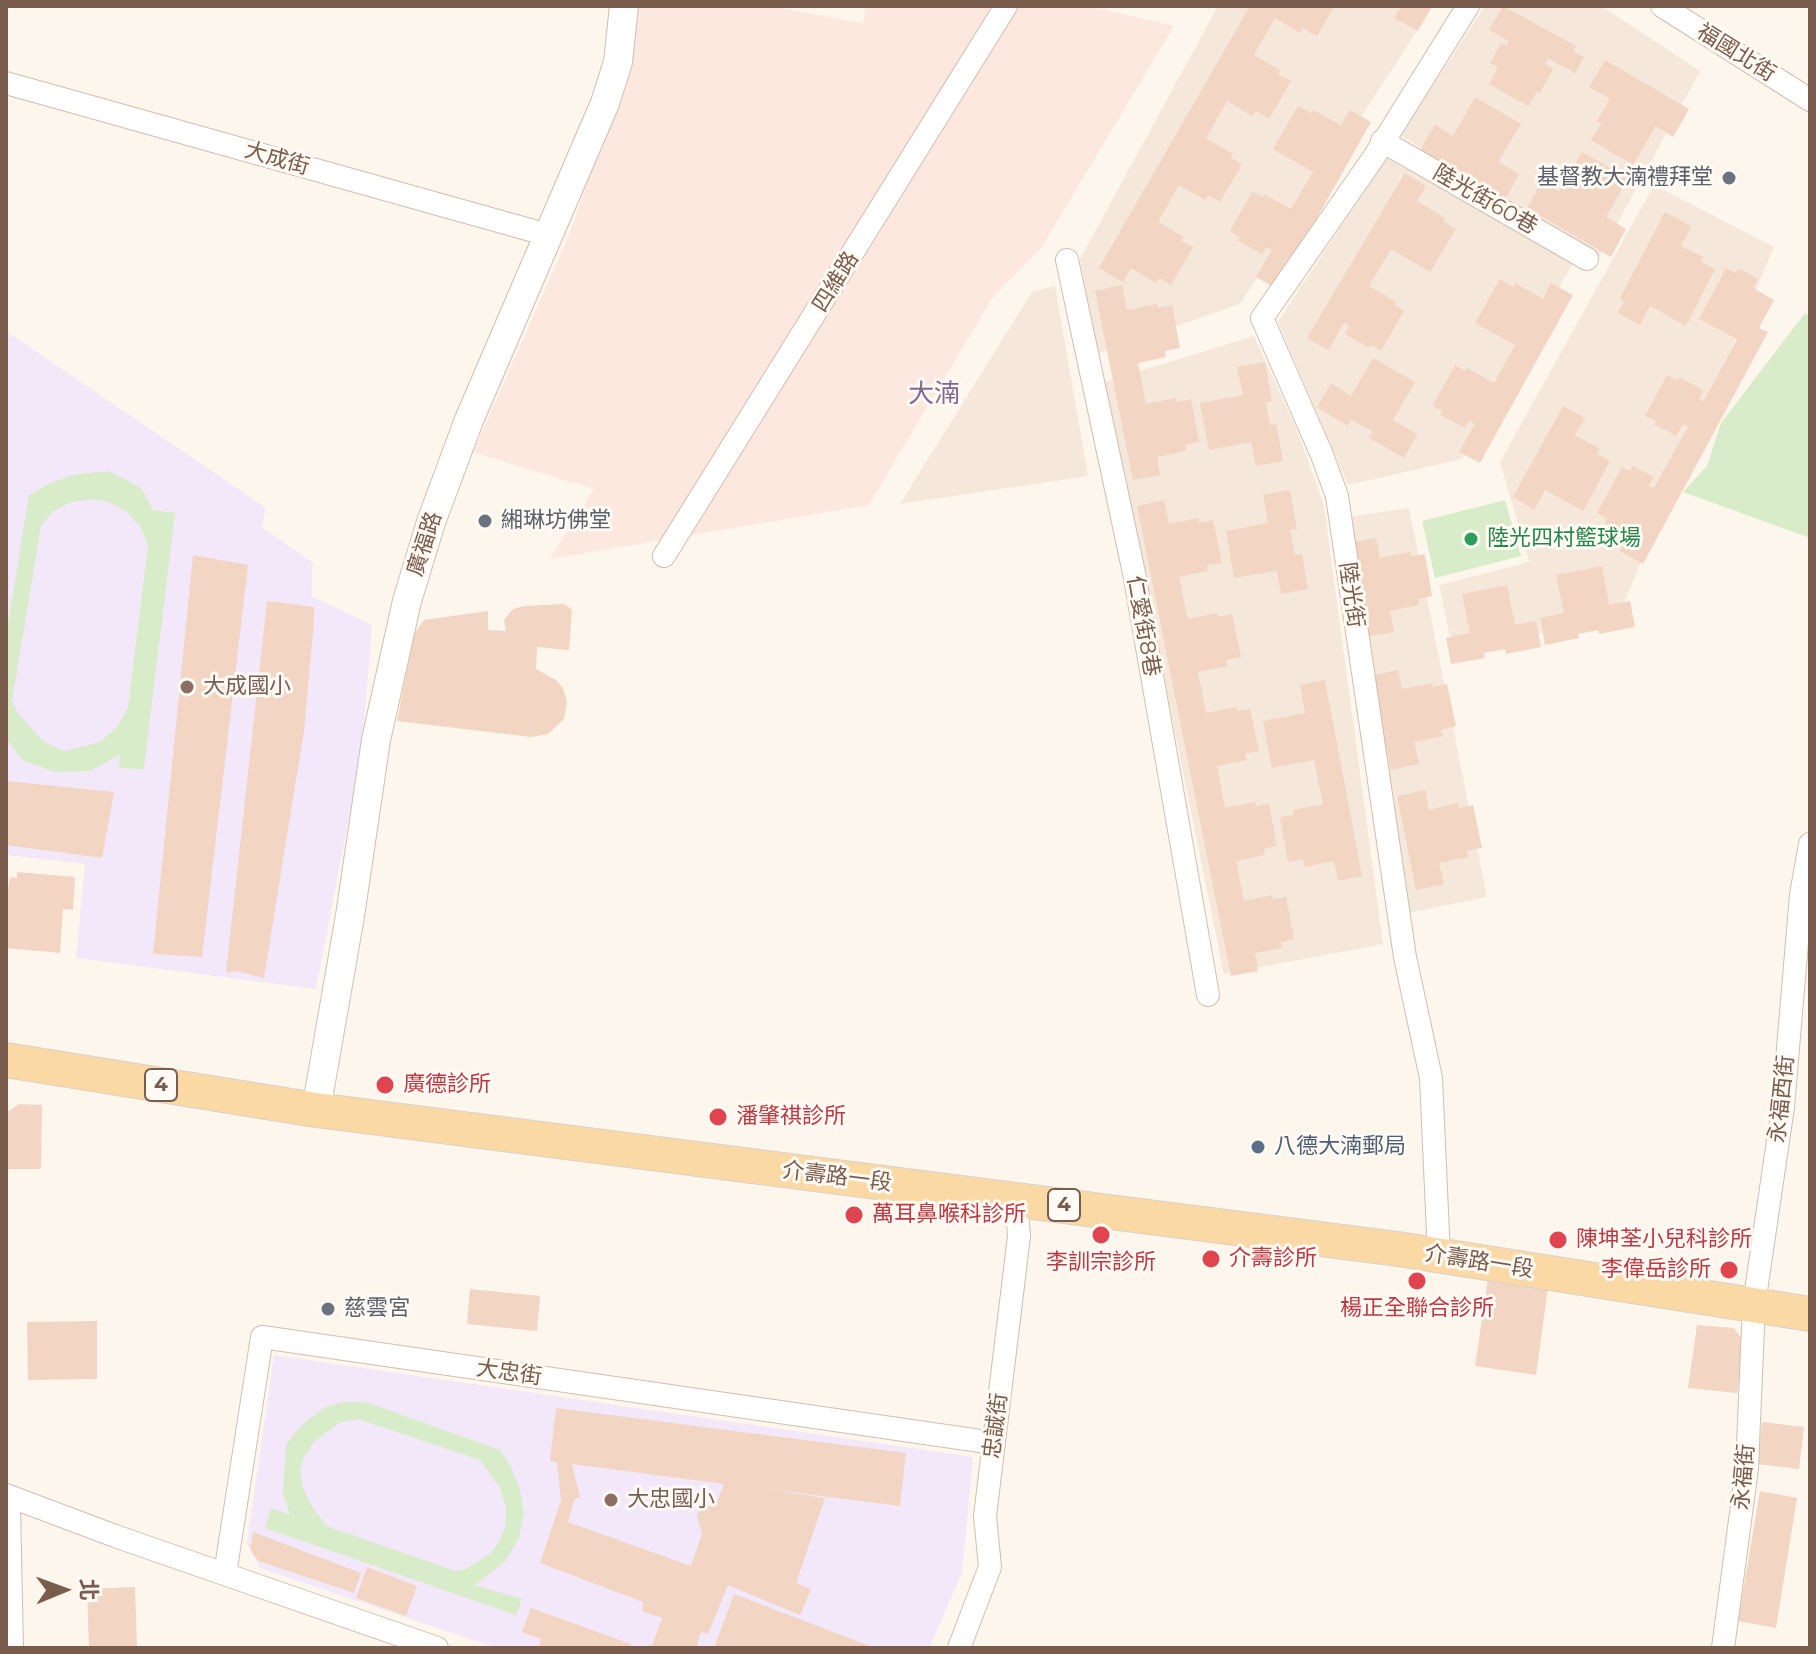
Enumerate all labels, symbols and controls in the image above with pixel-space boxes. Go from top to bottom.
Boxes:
street label: 福國北街 [1692,18,1780,88]
street label: 大成街 [242,137,312,181]
street label: 陸光街60巷 [1428,160,1542,240]
place label: 基督教大湳禮拜堂 [1537,165,1713,191]
marker: 基督教大湳禮拜堂 [1720,169,1738,187]
street label: 四維路 [807,247,865,317]
district label: 大湳 [908,378,960,410]
place label: 緗琳坊佛堂 [501,508,611,534]
street label: 廣福路 [402,509,448,579]
marker: 緗琳坊佛堂 [476,512,494,530]
place label: 陸光四村籃球場 [1487,526,1641,552]
marker: 陸光四村籃球場 [1462,530,1480,548]
street label: 陸光街 [1333,560,1369,630]
street label: 仁愛街8巷 [1121,573,1165,679]
place label: 大成國小 [203,674,291,700]
marker: 大成國小 [178,678,196,696]
street label: 永福西街 [1764,1054,1800,1144]
road number: 4 [145,1069,177,1101]
place label: 廣德診所 [403,1072,491,1098]
marker: 廣德診所 [374,1074,396,1096]
place label: 潘肇祺診所 [736,1104,846,1130]
marker: 潘肇祺診所 [707,1106,729,1128]
place label: 八德大湳郵局 [1274,1134,1406,1160]
marker: 八德大湳郵局 [1249,1138,1267,1156]
street label: 介壽路一段 [781,1157,893,1197]
road number: 4 [1048,1189,1080,1221]
place label: 萬耳鼻喉科診所 [872,1202,1026,1228]
marker: 萬耳鼻喉科診所 [843,1204,865,1226]
marker: 李訓宗診所 [1090,1224,1112,1246]
place label: 陳坤荃小兒科診所 [1576,1227,1752,1253]
marker: 陳坤荃小兒科診所 [1547,1229,1569,1251]
street label: 介壽路一段 [1423,1240,1535,1284]
place label: 介壽診所 [1229,1246,1317,1272]
marker: 介壽診所 [1200,1248,1222,1270]
place label: 李訓宗診所 [1046,1250,1156,1276]
place label: 李偉岳診所 [1601,1257,1711,1283]
marker: 李偉岳診所 [1718,1259,1740,1281]
marker: 楊正全聯合診所 [1406,1270,1428,1292]
place label: 慈雲宮 [344,1296,410,1322]
place label: 楊正全聯合診所 [1340,1296,1494,1322]
marker: 慈雲宮 [319,1300,337,1318]
street label: 大忠街 [474,1355,544,1391]
street label: 忠誠街 [979,1392,1013,1460]
street label: 永福街 [1728,1443,1760,1511]
place label: 大忠國小 [627,1487,715,1513]
marker: 大忠國小 [602,1491,620,1509]
north arrow [24,1550,104,1630]
text: 北 [75,1578,102,1601]

